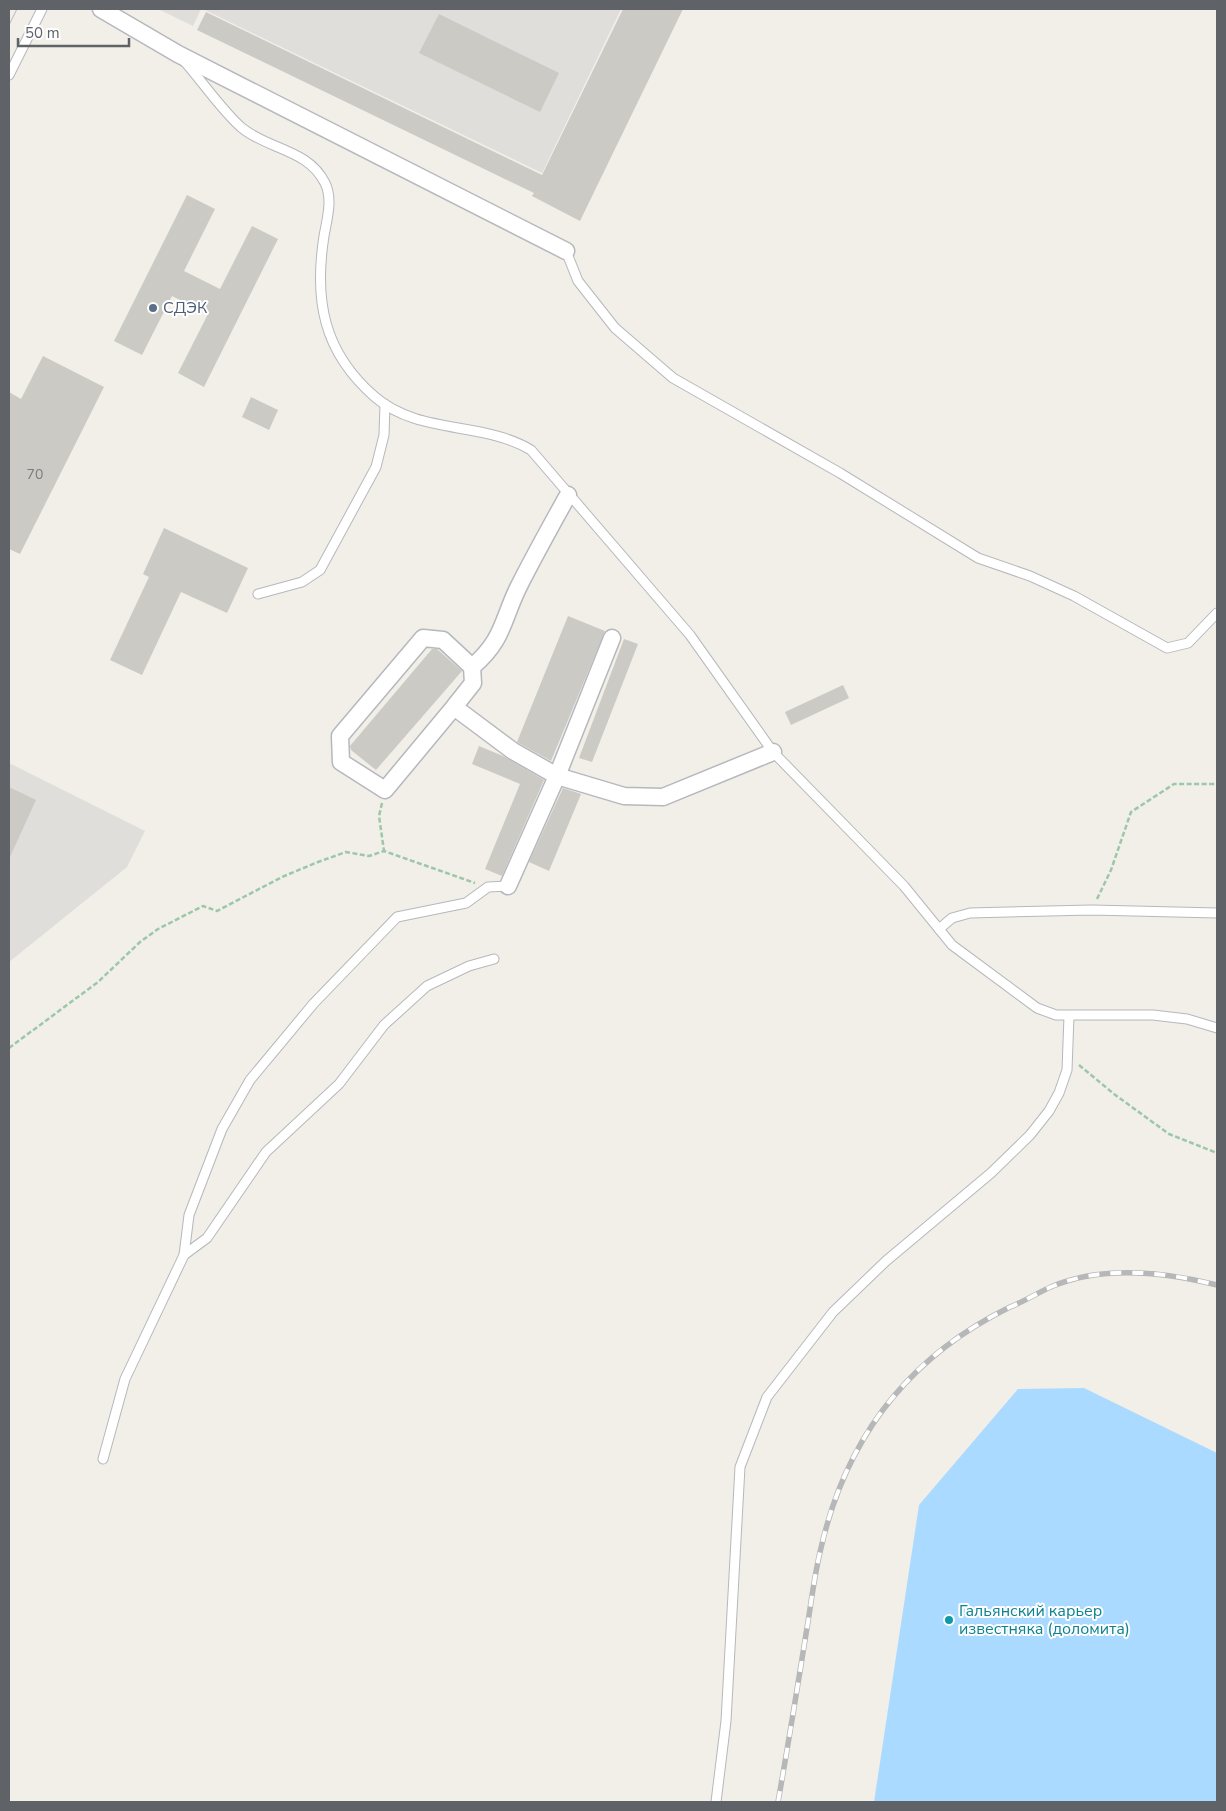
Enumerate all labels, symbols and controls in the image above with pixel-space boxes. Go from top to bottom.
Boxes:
scale bar [18,15,129,47]
text: 50 m [25,23,60,43]
place label: СДЭК [163,297,208,319]
marker: СДЭК [147,302,159,314]
house number: 70 [27,465,43,484]
place label: Гальянский карьер известняка (доломита) [959,1600,1130,1640]
marker: Гальянский карьер известняка (доломита) [943,1614,955,1626]

